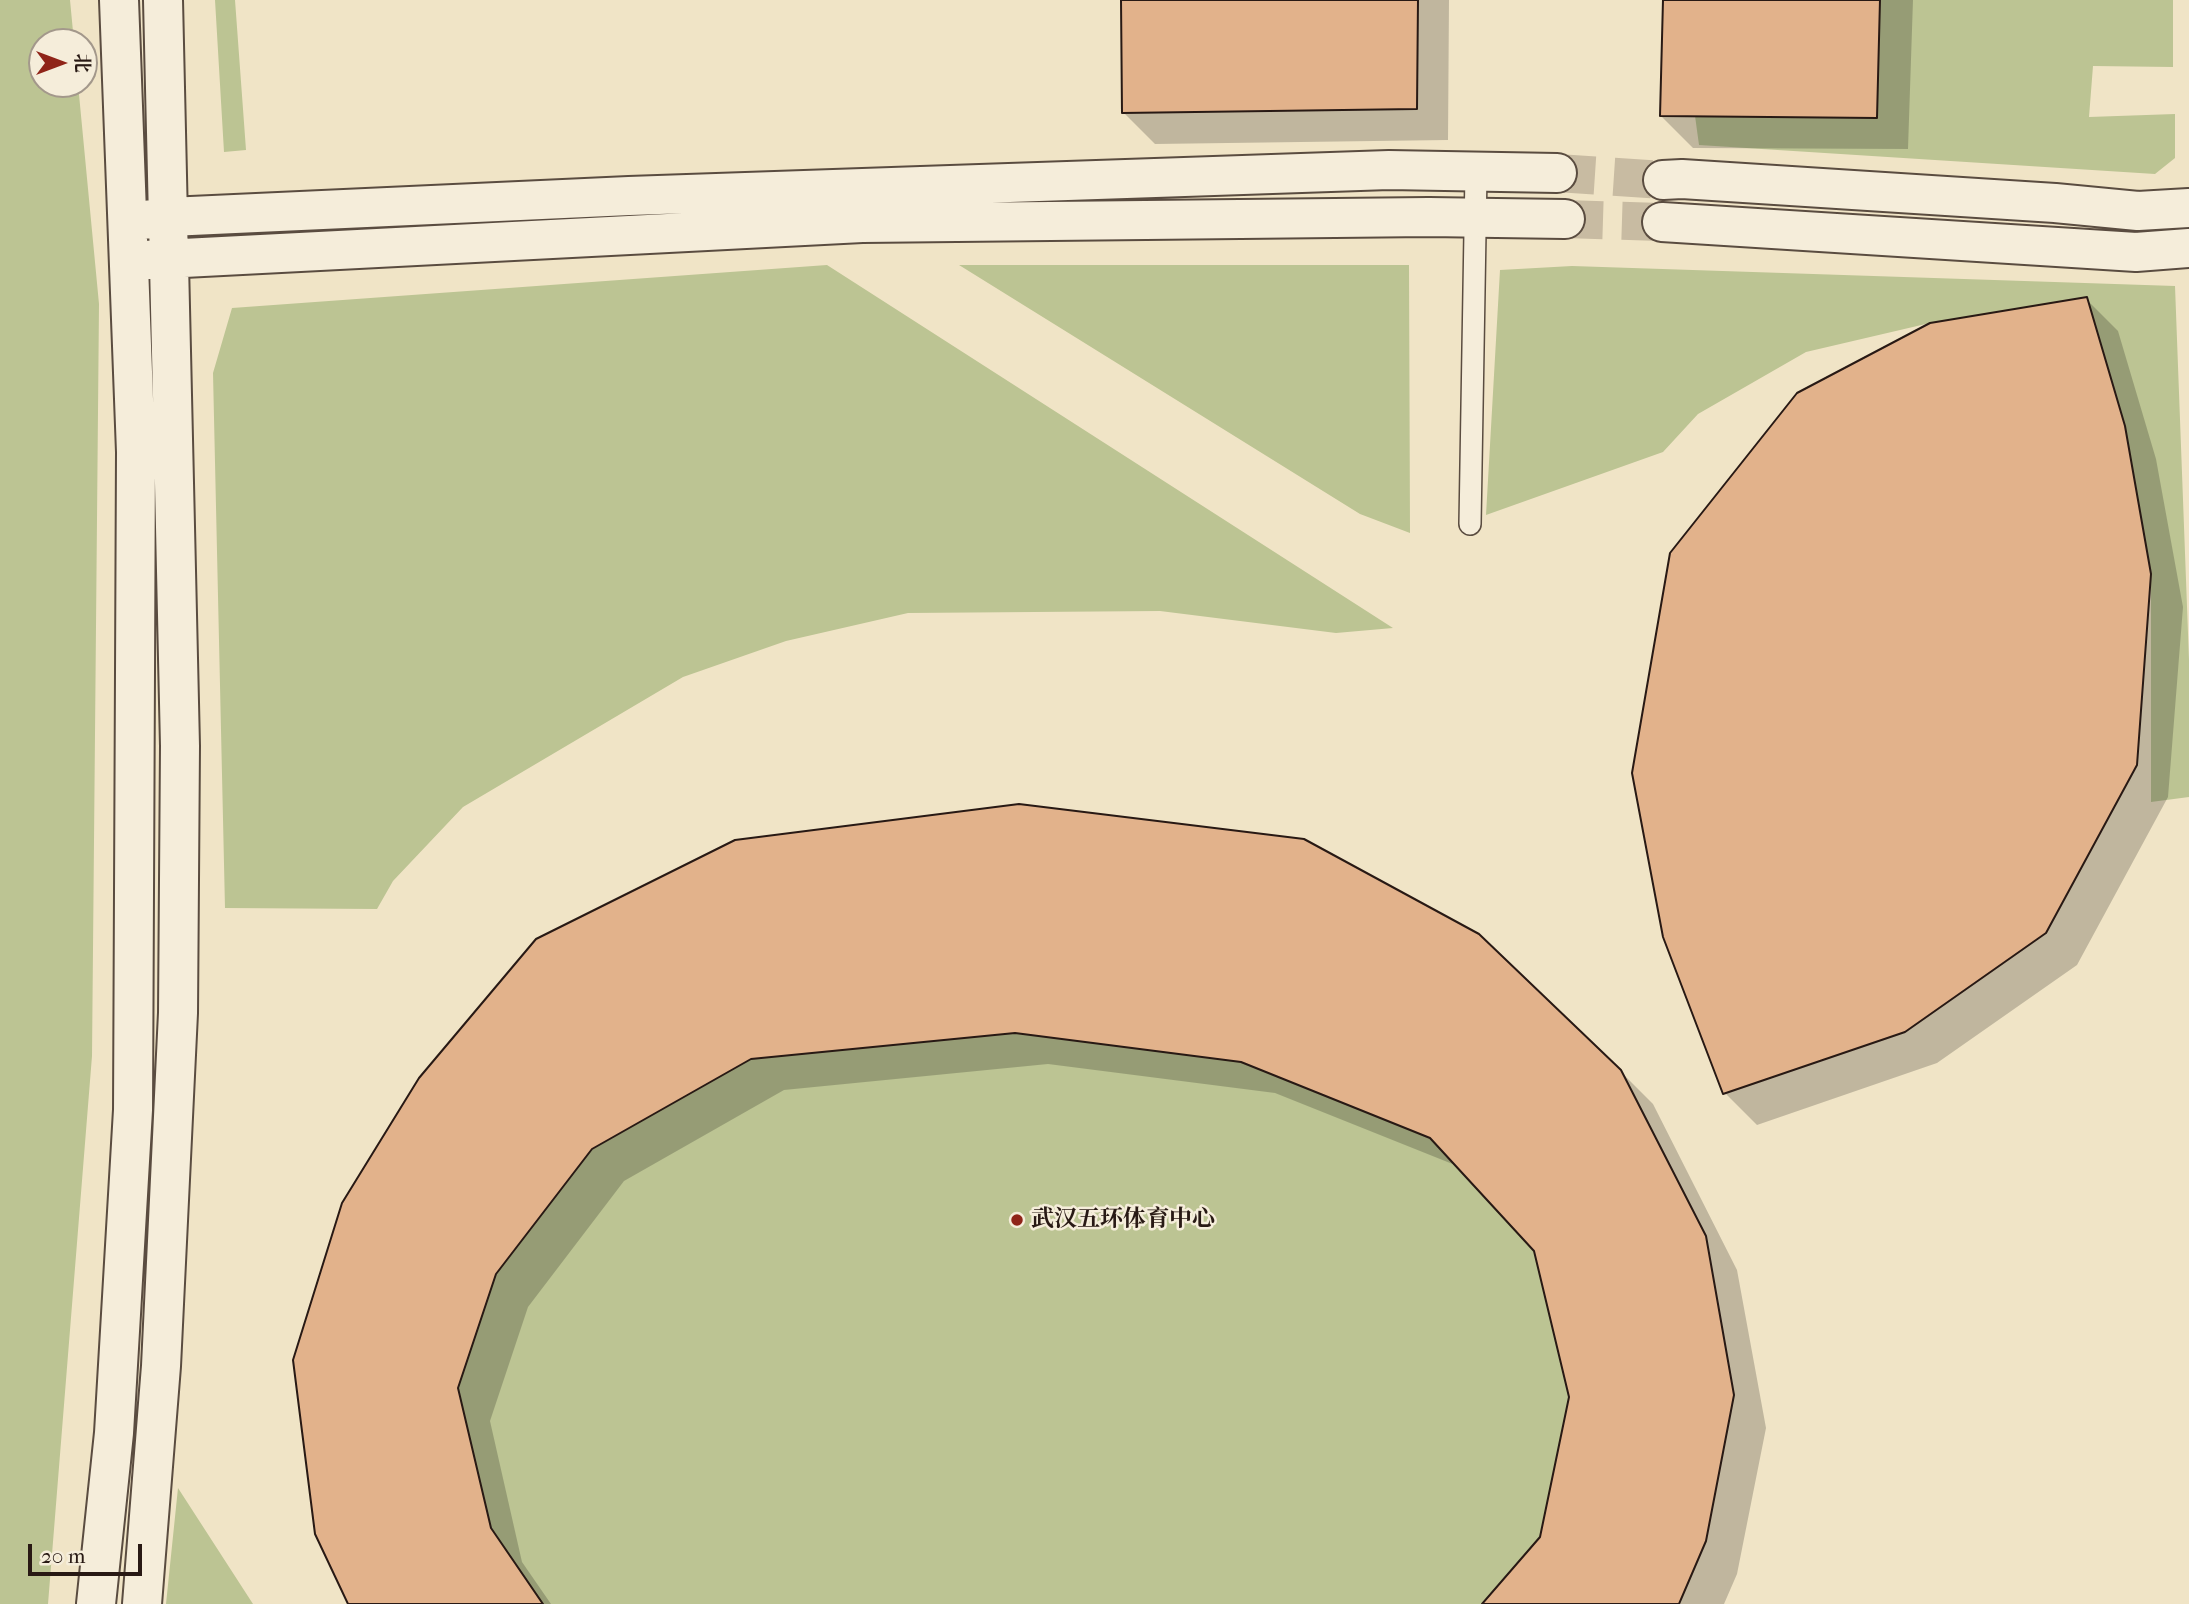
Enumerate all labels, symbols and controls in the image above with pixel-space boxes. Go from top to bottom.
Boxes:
north arrow [28,28,98,98]
text: 北 [71,53,93,73]
place label: 武汉五环体育中心 [1031,1206,1215,1234]
marker: 武汉五环体育中心 [1009,1212,1025,1228]
scale bar [32,1530,145,1574]
text: 20 m [41,1544,85,1568]

